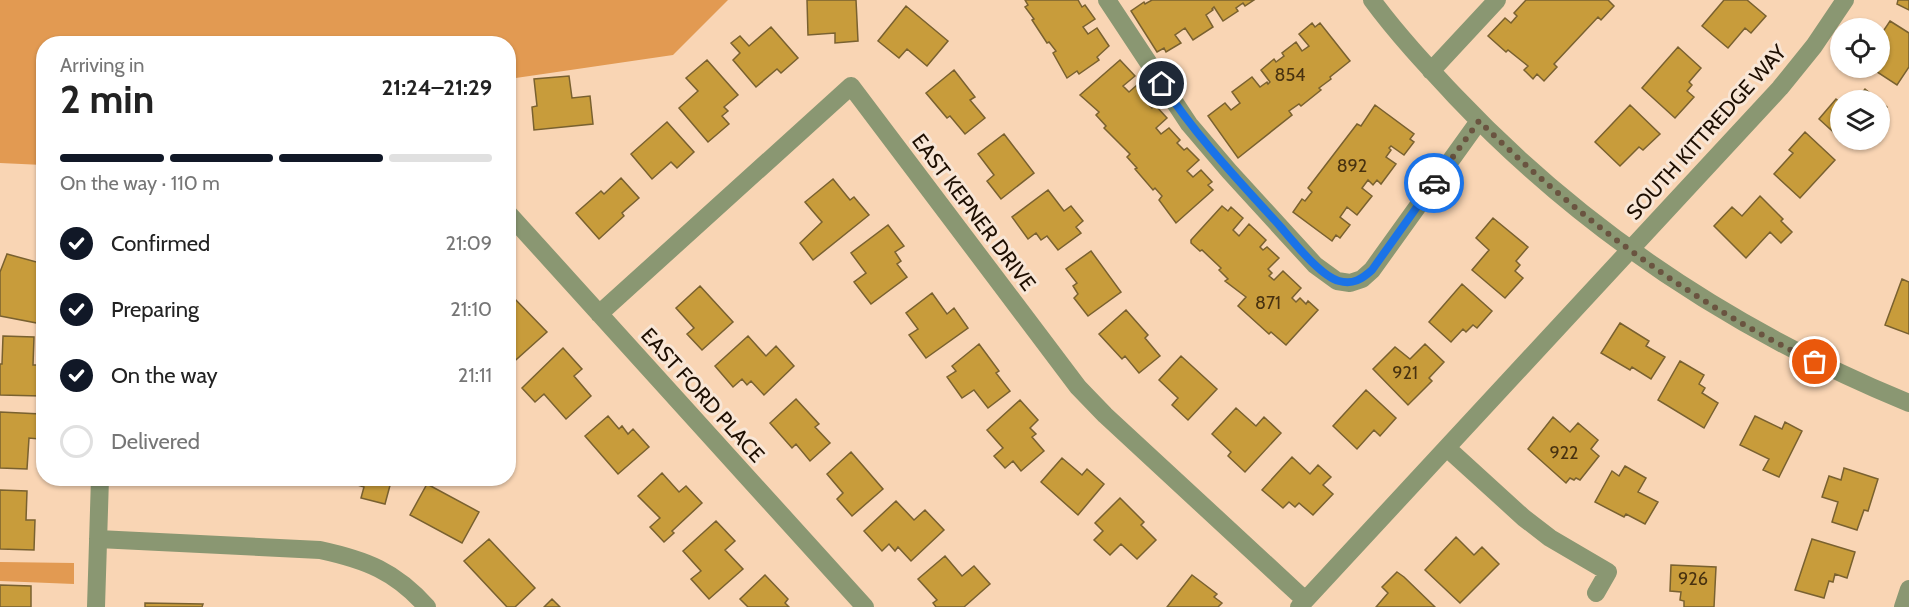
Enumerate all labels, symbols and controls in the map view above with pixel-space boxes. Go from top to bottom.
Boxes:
map controls [1830,18,1890,150]
button: locate [1830,18,1890,78]
street label: SOUTH KITTREDGE WAY [1621,39,1792,225]
text: Arriving in [60,53,144,77]
pin [1136,58,1187,109]
house number: 854 [1274,64,1306,86]
icon: home [1145,67,1178,100]
text: 21:24–21:29 [381,74,492,101]
text: 2 min [60,75,154,123]
button: layers [1830,90,1890,150]
street label: EAST KEPNER DRIVE [907,129,1041,295]
courier [1404,153,1464,213]
house number: 892 [1337,155,1367,177]
icon: car [1418,167,1451,200]
text: On the way · 110 m [60,171,220,195]
icon: check [60,227,93,260]
text: Confirmed [111,230,210,257]
text: 21:09 [446,231,492,255]
house number: 871 [1255,292,1281,314]
icon: check [60,293,93,326]
text: Preparing [111,296,199,323]
text: 21:10 [450,297,492,321]
street label: EAST FORD PLACE [636,323,770,467]
pin [1789,336,1840,387]
icon: bag [1798,345,1831,378]
icon: check [60,359,93,392]
text: On the way [111,362,218,389]
house number: 921 [1392,362,1418,384]
text: 21:11 [458,363,492,387]
text: Delivered [111,428,200,455]
house number: 922 [1549,442,1579,464]
house number: 926 [1678,568,1708,590]

